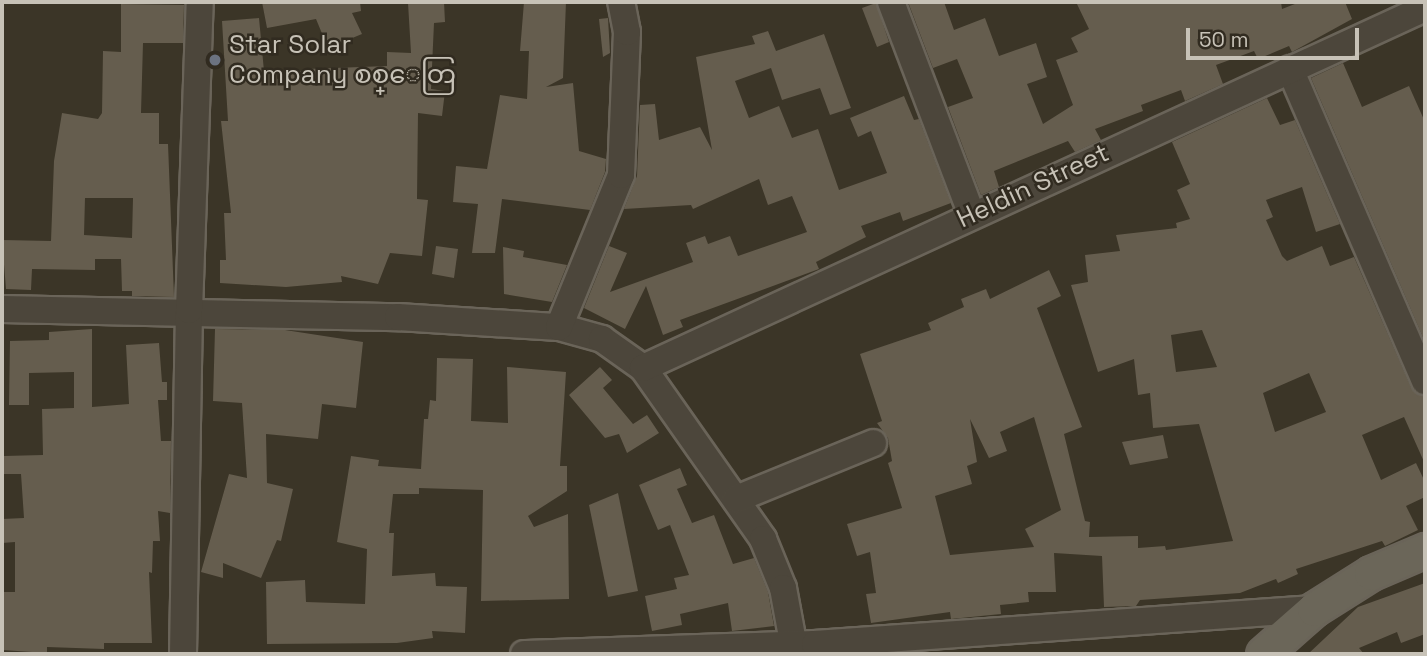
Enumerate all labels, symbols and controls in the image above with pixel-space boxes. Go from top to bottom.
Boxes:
scale bar [1189,14,1362,58]
text: 50 m [1199,26,1249,53]
place label: Star Solar Company စစ္ေတြ [229,29,456,90]
marker: Star Solar Company စစ္ေတြ [207,52,223,68]
street label: Heldin Street [952,137,1114,235]

